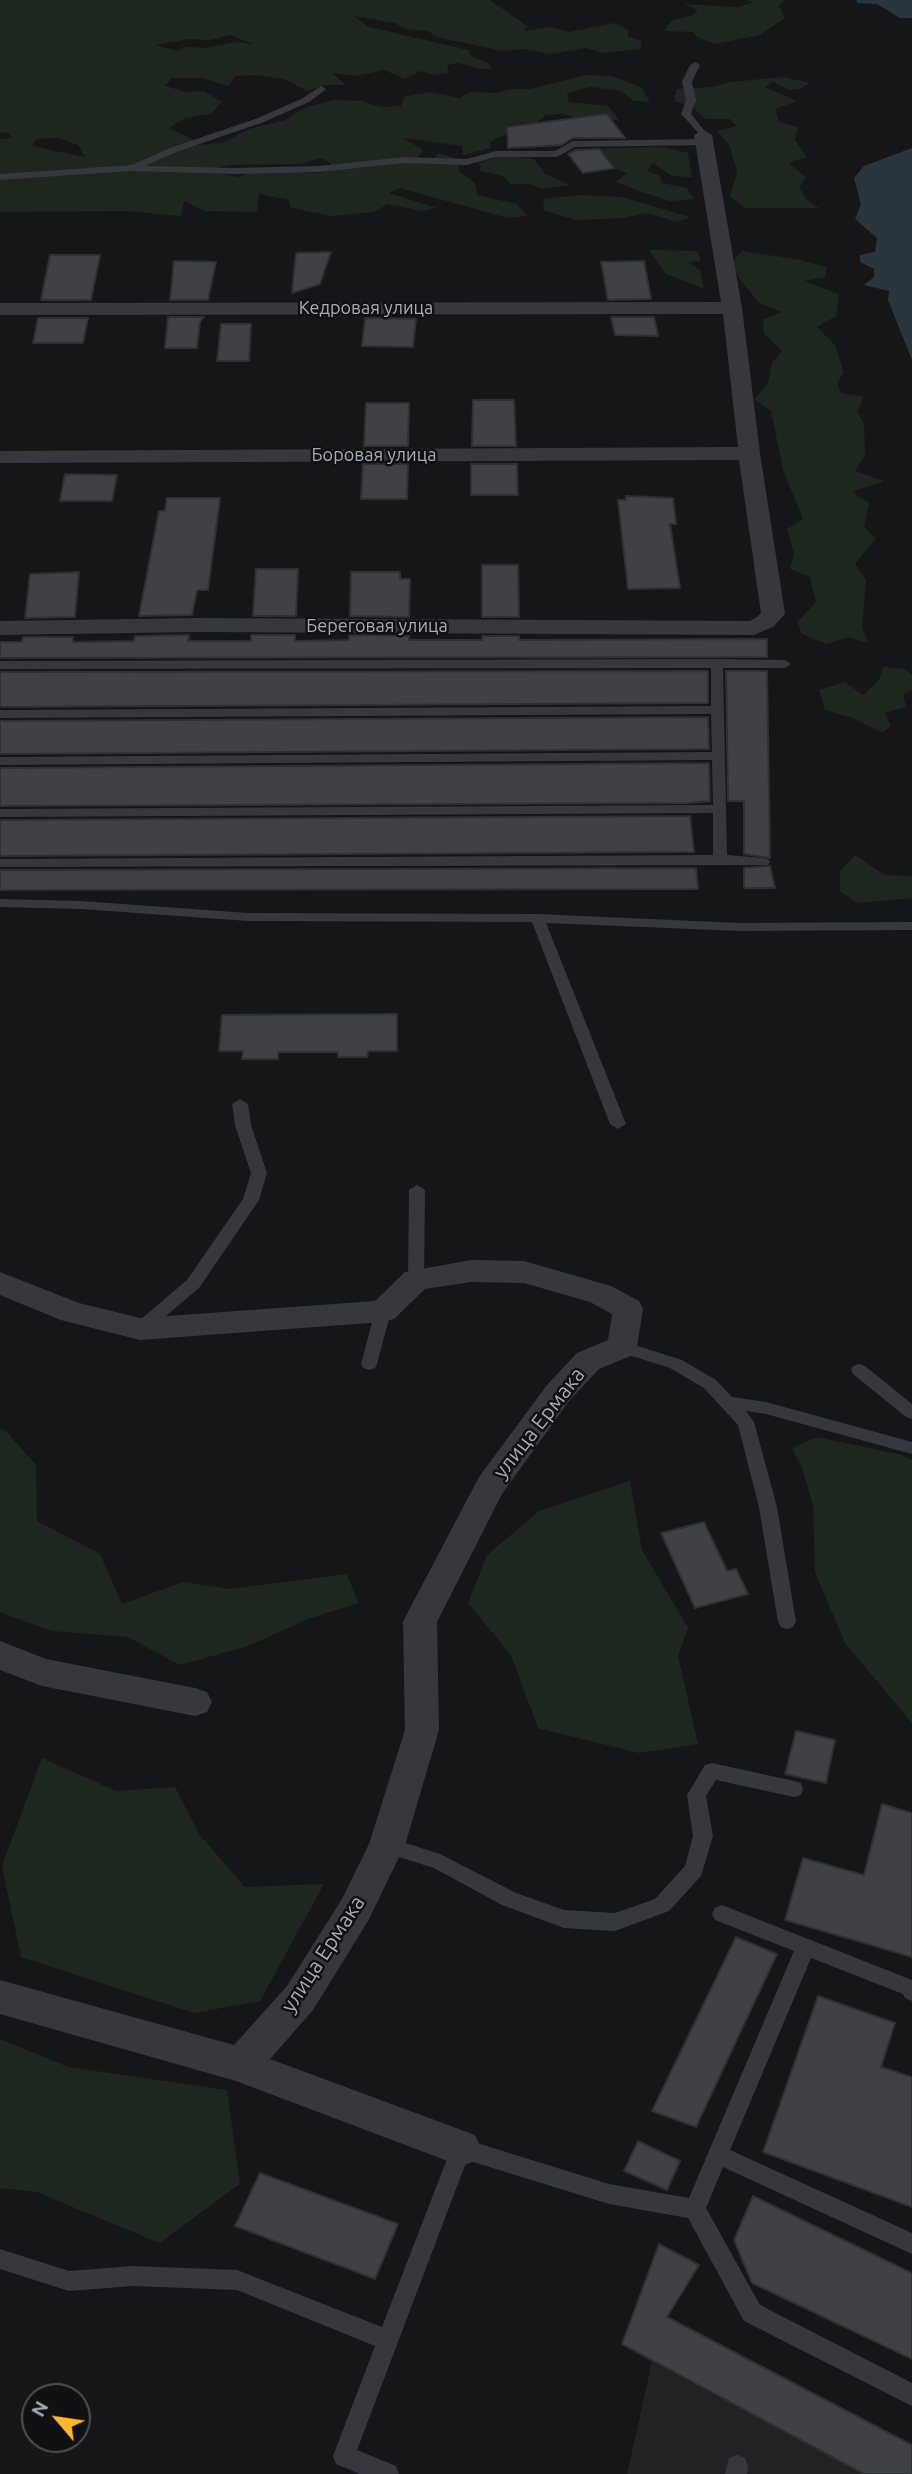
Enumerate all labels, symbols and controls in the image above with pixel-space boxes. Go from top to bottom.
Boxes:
street label: Кедровая улица [299,297,433,319]
street label: Боровая улица [312,444,436,466]
street label: Береговая улица [306,615,448,637]
street label: улица Ермака [488,1362,590,1484]
street label: улица Ермака [276,1891,370,2017]
north arrow [21,2383,91,2453]
text: N [26,2397,52,2420]

